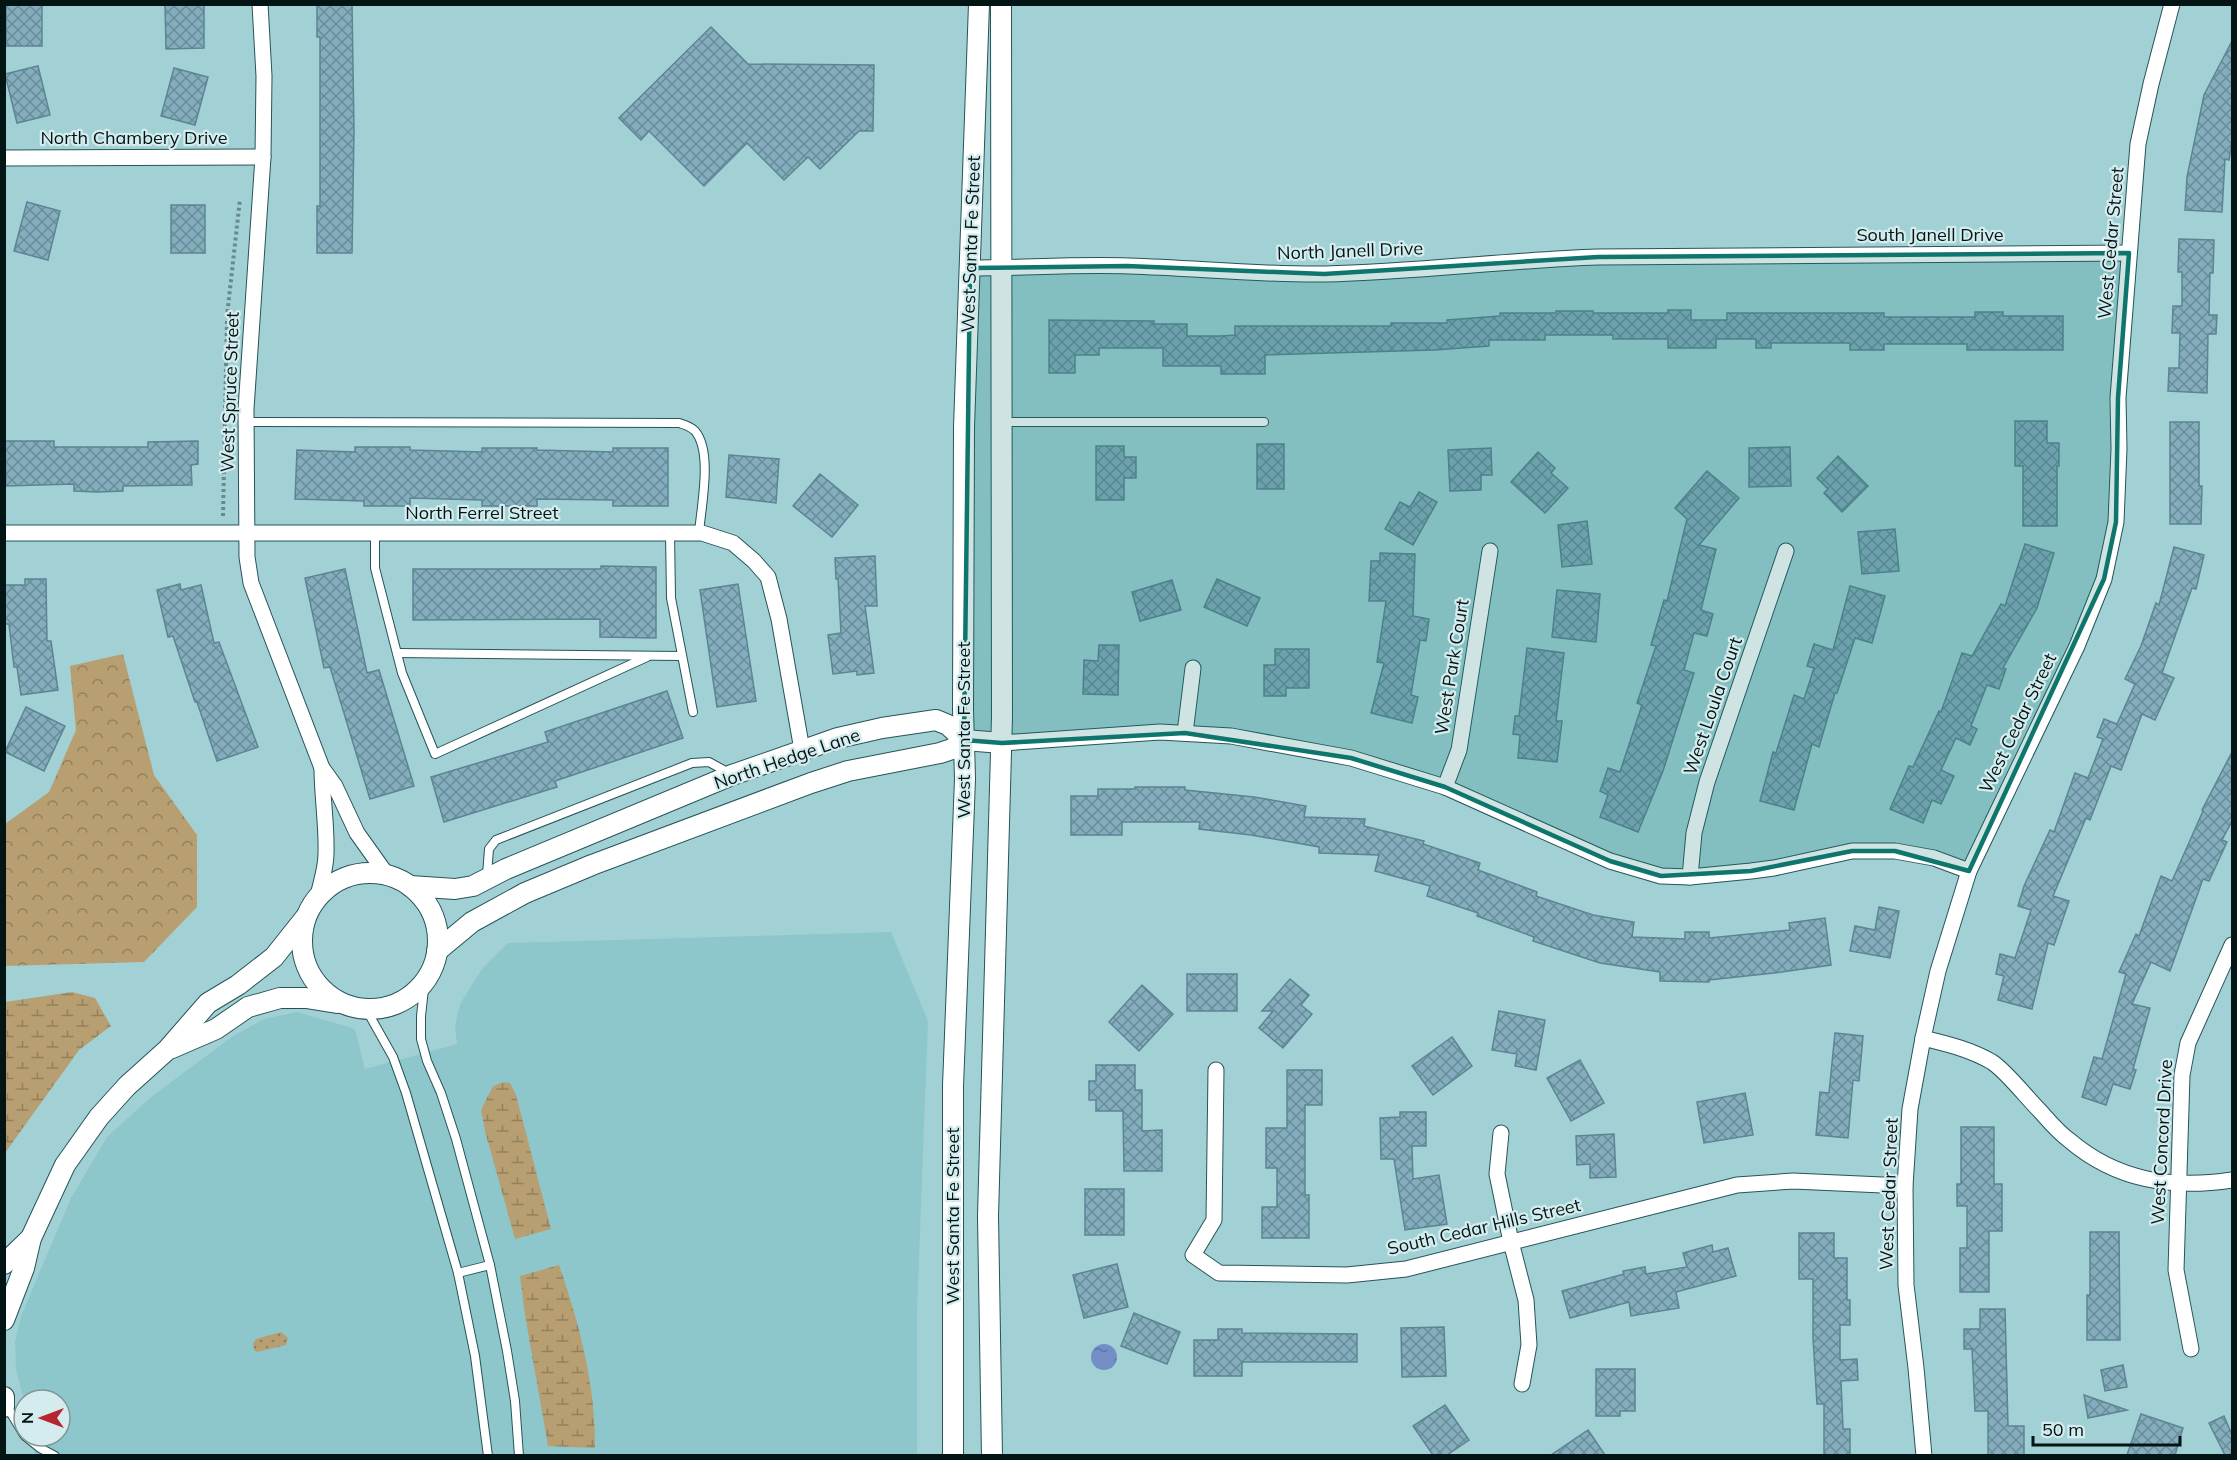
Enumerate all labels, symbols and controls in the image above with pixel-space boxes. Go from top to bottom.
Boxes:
street label: North Chambery Drive [40,126,228,149]
street label: West Santa Fe Street [956,155,985,333]
street label: West Cedar Street [2092,166,2129,320]
street label: South Janell Drive [1856,223,2004,246]
street label: North Janell Drive [1277,236,1423,265]
street label: West Spruce Street [215,311,244,473]
street label: North Ferrel Street [405,501,559,524]
street label: West Park Court [1429,598,1474,736]
street label: West Loula Court [1678,634,1747,778]
street label: West Santa Fe Street [952,642,975,819]
street label: West Cedar Street [1974,649,2061,796]
street label: North Hedge Lane [711,723,863,794]
street label: West Concord Drive [2146,1059,2177,1225]
street label: West Cedar Street [1874,1117,1903,1271]
street label: West Santa Fe Street [941,1128,964,1305]
street label: South Cedar Hills Street [1385,1193,1583,1260]
north arrow [12,1388,72,1448]
scale bar [2033,1409,2180,1447]
text: N [17,1412,37,1424]
text: 50 m [2042,1418,2084,1441]

